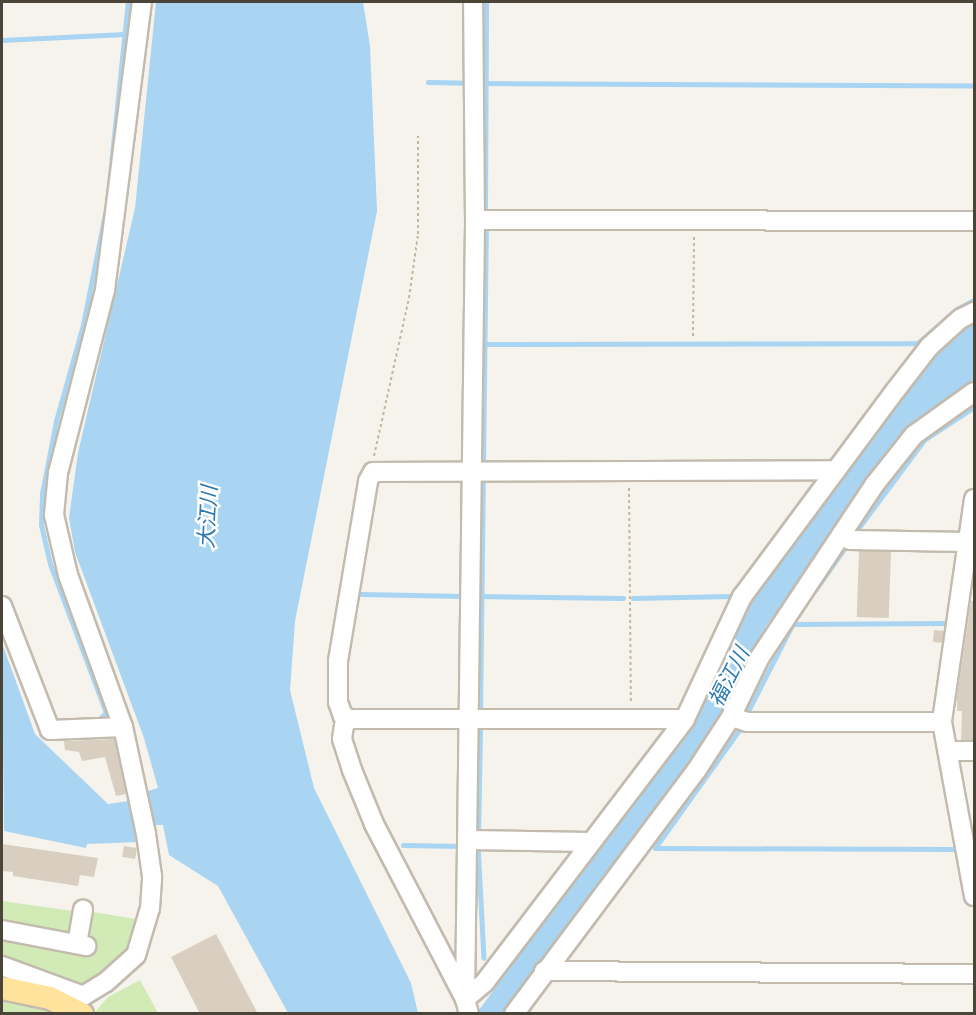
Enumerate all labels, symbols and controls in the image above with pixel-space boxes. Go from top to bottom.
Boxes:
water label: 大江川 [194,485,222,549]
water label: 福江川 [703,643,755,711]

